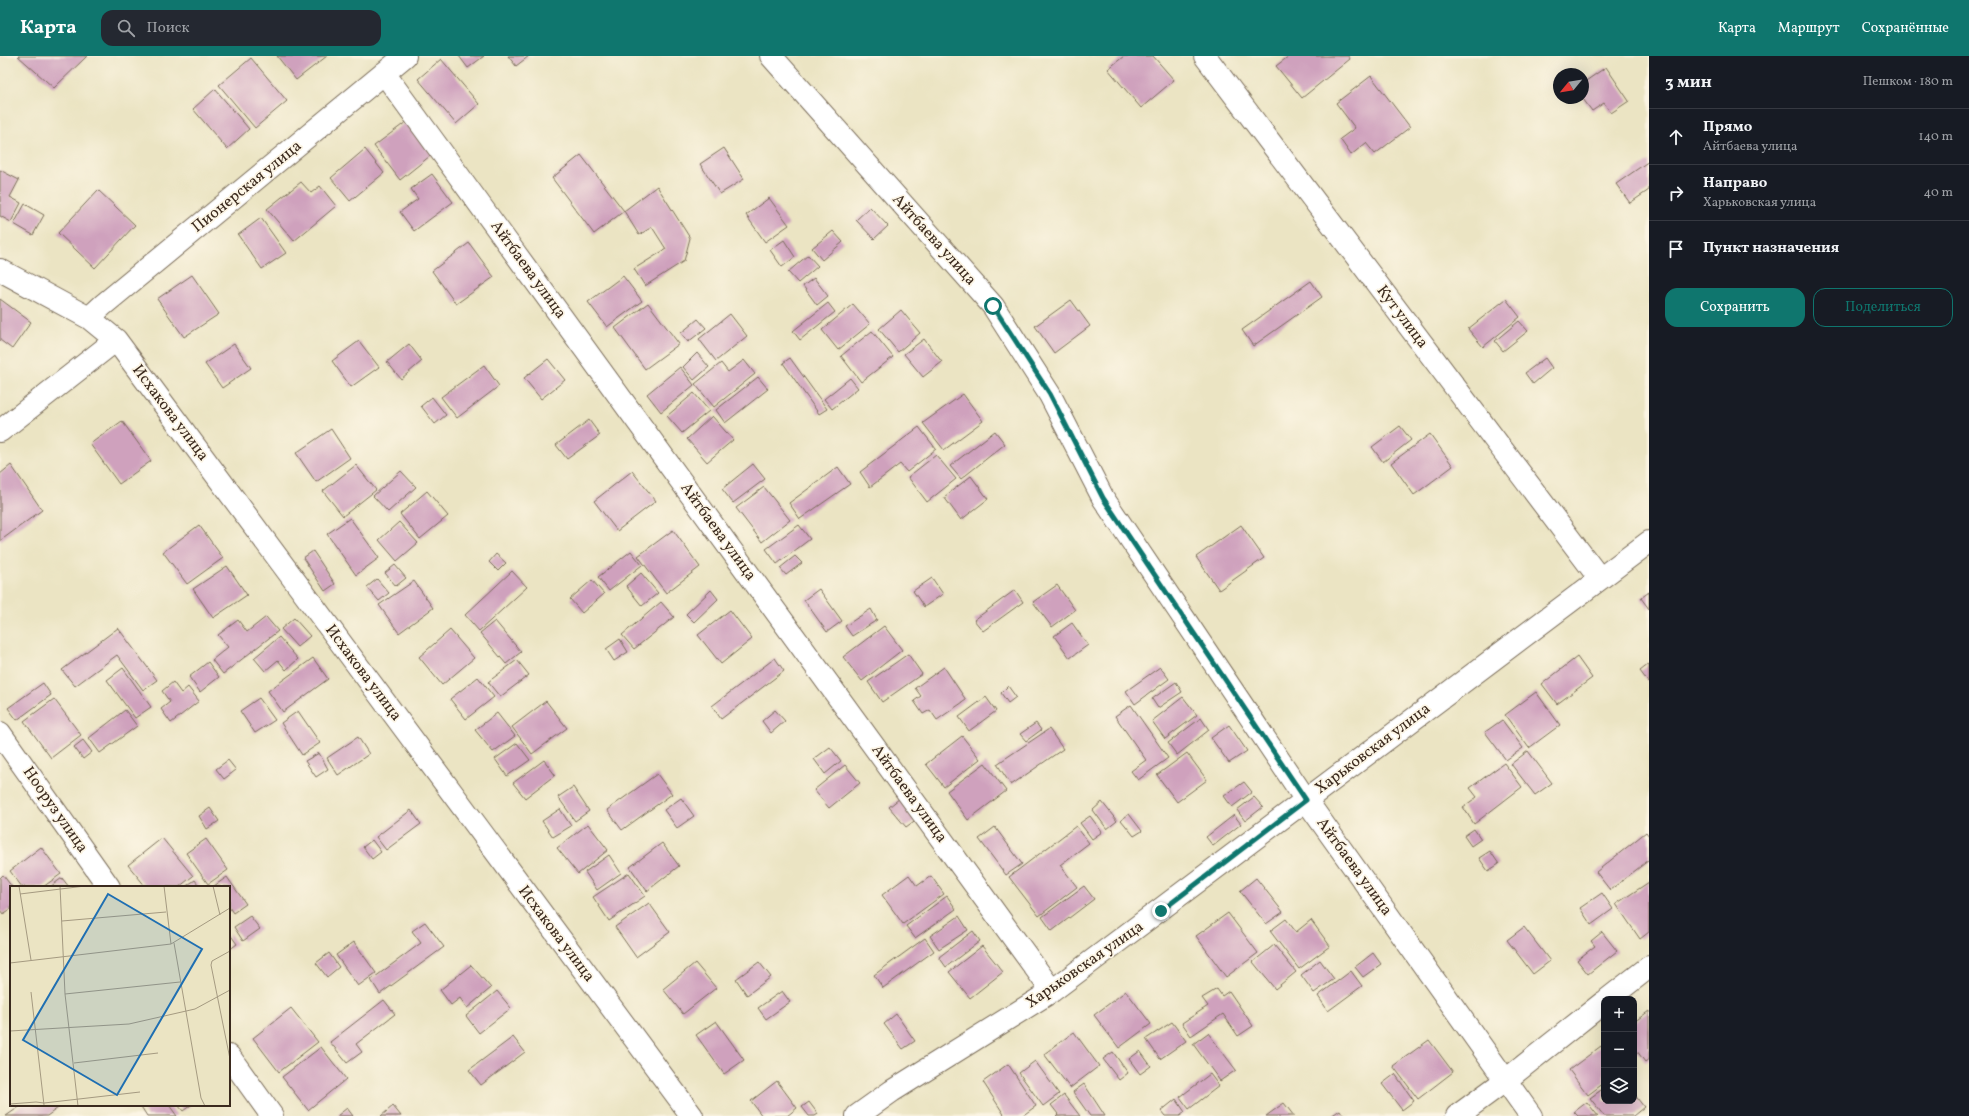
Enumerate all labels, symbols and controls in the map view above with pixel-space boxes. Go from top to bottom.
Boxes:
search box [101,10,381,46]
text: Карта [20,15,77,41]
icon: search [115,17,137,39]
text: Поиск [147,18,190,39]
text: Карта [1718,19,1756,38]
text: Маршрут [1778,19,1840,38]
text: Сохранённые [1862,19,1949,38]
north arrow [1553,68,1589,104]
text: 3 мин [1665,71,1712,94]
text: Пешком · 180 m [1863,73,1953,91]
text: Прямо [1703,117,1752,138]
icon: ahead [1665,126,1687,148]
text: 140 m [1919,128,1953,146]
street label: Пионерская улица [187,136,307,238]
text: Айтбаева улица [1703,138,1798,156]
text: Направо [1703,173,1767,194]
icon: right [1665,182,1687,204]
text: 40 m [1924,184,1953,202]
street label: Айтбаева улица [887,189,981,291]
text: Харьковская улица [1703,194,1816,212]
street label: Айтбаева улица [485,216,571,324]
icon: arrive [1665,238,1687,260]
text: Пункт назначения [1703,238,1839,259]
street label: Кут улица [1371,281,1433,353]
button: Сохранить [1665,288,1805,327]
button: Поделиться [1813,288,1953,327]
route start [984,297,1002,315]
street label: Исхакова улица [126,360,214,466]
street label: Айтбаева улица [675,478,761,586]
street label: Исхакова улица [319,620,407,726]
street label: Харьковская улица [1311,698,1435,800]
street label: Айтбаева улица [866,740,952,848]
street label: Нооруз улица [17,762,93,858]
street label: Айтбаева улица [1311,813,1397,921]
street label: Исхакова улица [512,881,600,987]
inset map [10,886,230,1106]
route end [1152,902,1170,920]
street label: Харьковская улица [1022,916,1148,1014]
map controls [1601,996,1637,1104]
button: + [1601,996,1637,1032]
button: − [1601,1032,1637,1068]
button: layers [1601,1068,1637,1104]

